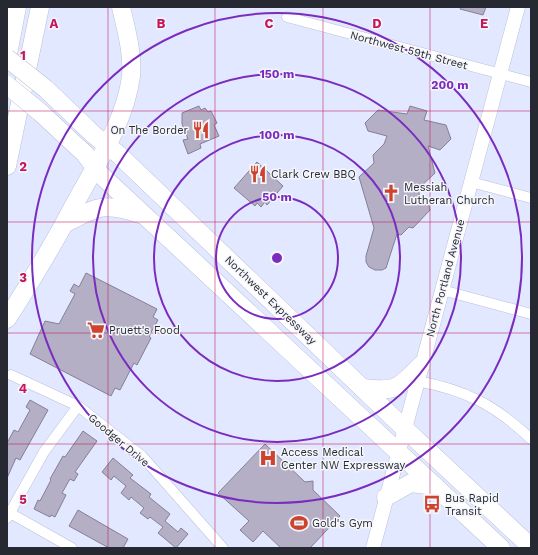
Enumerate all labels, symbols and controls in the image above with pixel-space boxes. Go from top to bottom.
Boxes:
text: A [50,16,59,31]
text: B [157,16,166,31]
text: C [265,16,274,31]
text: D [372,16,382,31]
text: E [480,16,488,31]
street label: Northwest 59th Street [349,29,469,73]
text: 1 [20,48,26,63]
text: 150 m [260,67,294,81]
text: 200 m [431,78,469,92]
restaurant icon: On The Border [191,120,211,140]
place label: On The Border [110,124,189,137]
text: 100 m [259,128,295,142]
text: 2 [19,159,27,174]
restaurant icon: Clark Crew BBQ [248,164,268,184]
place label: Clark Crew BBQ [271,168,356,181]
place label: Messiah Lutheran Church [404,181,495,207]
church icon: Messiah Lutheran Church [381,183,401,203]
text: 50 m [262,190,292,204]
street label: North Portland Avenue [423,218,467,338]
centre of rings [270,251,284,265]
street label: Northwest Expressway [222,253,319,348]
text: 3 [19,270,27,285]
supermarket icon: Pruett's Food [86,320,106,340]
place label: Pruett's Food [109,324,180,337]
text: 4 [19,381,28,396]
street label: Goodger Drive [86,411,152,470]
place label: Access Medical Center NW Expressway [281,446,405,472]
hospital icon: Access Medical Center NW Expressway [258,448,278,468]
text: 5 [19,492,27,507]
place label: Bus Rapid Transit [445,492,499,518]
bus stop icon: Bus Rapid Transit [422,494,442,514]
sports icon: Gold's Gym [289,513,309,533]
place label: Gold's Gym [312,517,373,530]

